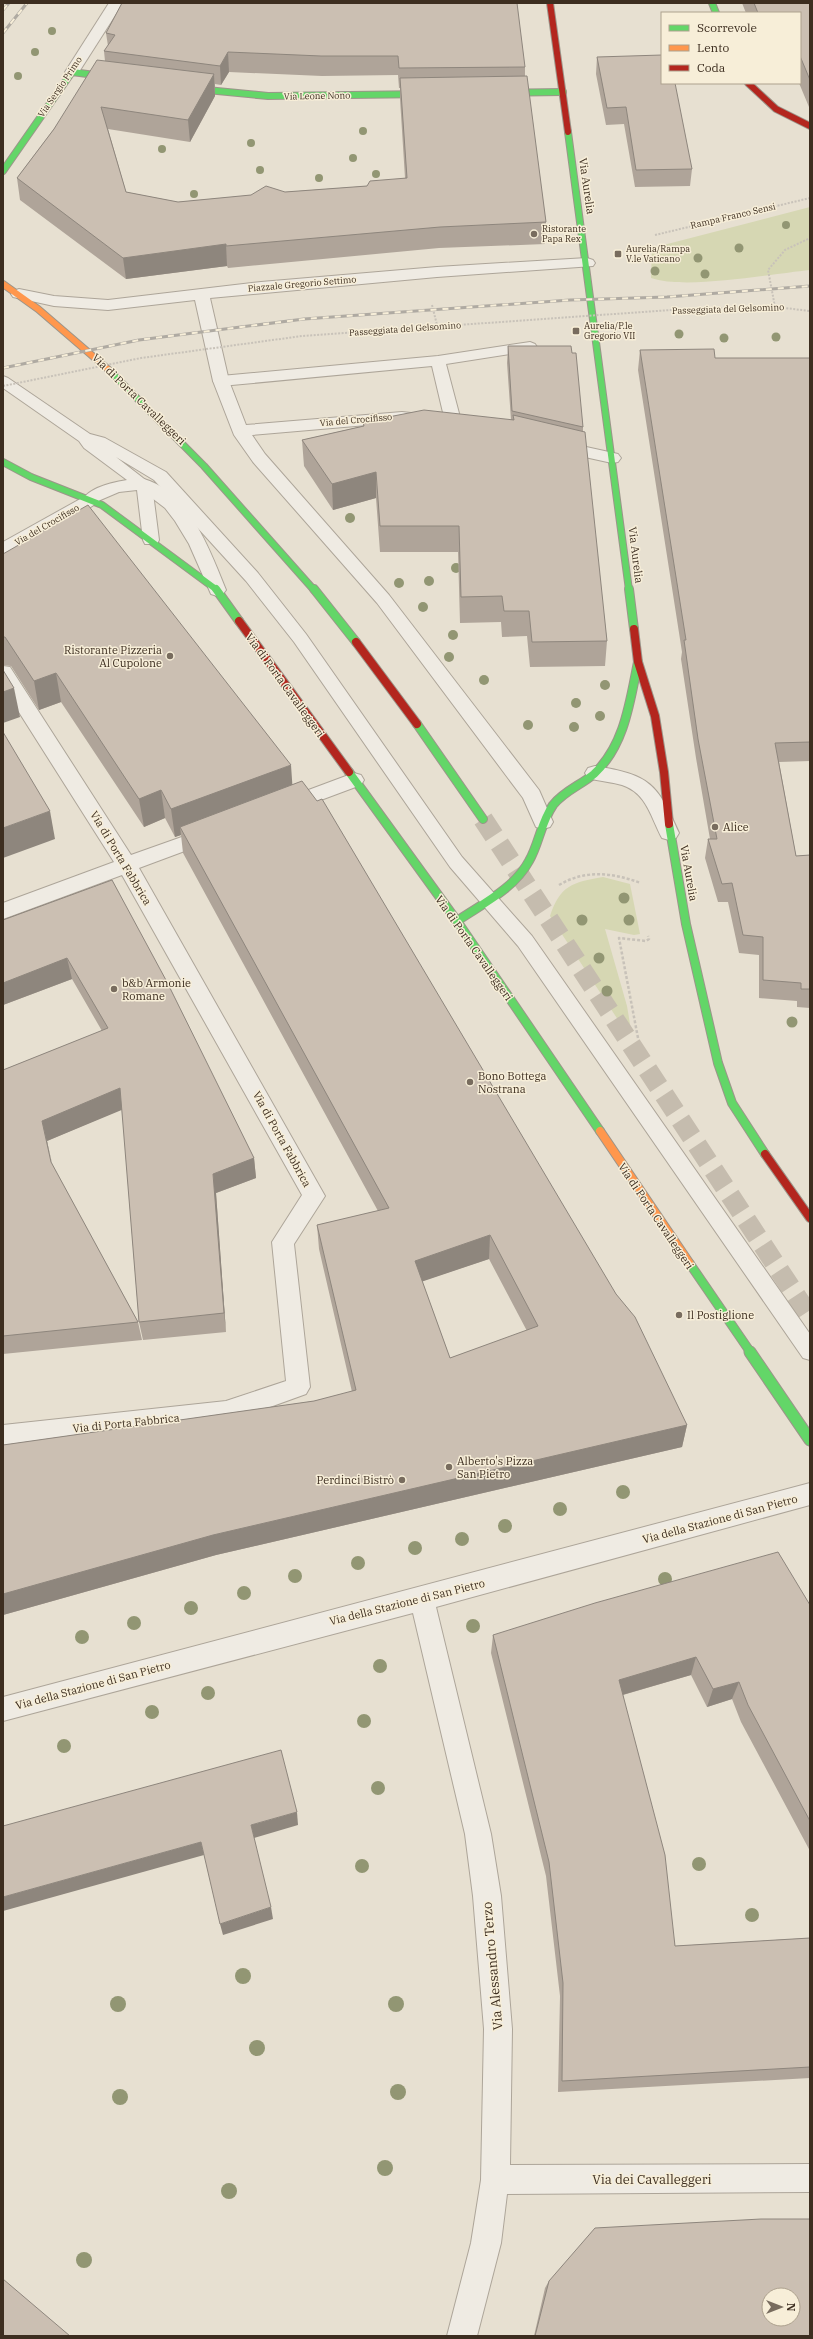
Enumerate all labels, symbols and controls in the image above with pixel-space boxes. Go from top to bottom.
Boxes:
legend [661,12,801,84]
text: Scorrevole [697,20,757,35]
text: Lento [697,40,729,55]
street label: Via Sergio Primo [35,54,84,119]
text: Coda [697,60,726,75]
street label: Via Leone Nono [284,89,350,102]
street label: Via Aurelia [576,157,598,215]
street label: Rampa Franco Sensi [689,200,777,231]
place label: Ristorante Papa Rex [542,223,586,244]
marker: Ristorante Papa Rex [529,229,539,239]
place label: Aurelia/Rampa V.le Vaticano [626,243,690,264]
marker: Aurelia/Rampa V.le Vaticano [613,249,623,259]
street label: Piazzale Gregorio Settimo [247,273,357,294]
street label: Passeggiata del Gelsomino [672,301,784,316]
street label: Passeggiata del Gelsomino [349,319,461,338]
place label: Aurelia/P.le Gregorio VII [584,320,635,341]
marker: Aurelia/P.le Gregorio VII [571,326,581,336]
street label: Via di Porta Cavalleggeri [89,350,189,448]
street label: Via del Crocifisso [319,411,393,428]
street label: Via del Crocifisso [13,502,81,547]
street label: Via Aurelia [626,526,646,584]
street label: Via di Porta Cavalleggeri [242,630,328,740]
place label: Ristorante Pizzeria Al Cupolone [64,643,162,670]
marker: Ristorante Pizzeria Al Cupolone [165,651,175,661]
street label: Via di Porta Fabbrica [87,808,155,908]
place label: Alice [723,820,749,834]
marker: Alice [710,822,720,832]
street label: Via Aurelia [677,844,701,902]
street label: Via di Porta Cavalleggeri [432,893,516,1004]
place label: b&b Armonie Romane [122,976,191,1003]
marker: b&b Armonie Romane [109,984,119,994]
place label: Bono Bottega Nostrana [478,1069,546,1096]
marker: Bono Bottega Nostrana [465,1077,475,1087]
street label: Via di Porta Fabbrica [250,1089,314,1189]
street label: Via di Porta Cavalleggeri [615,1160,697,1272]
place label: Il Postiglione [687,1308,754,1322]
marker: Il Postiglione [674,1310,684,1320]
street label: Via di Porta Fabbrica [72,1410,180,1436]
place label: Alberto's Pizza San Pietro [457,1454,533,1481]
marker: Alberto's Pizza San Pietro [444,1462,454,1472]
place label: Perdinci Bistrò [317,1473,394,1487]
marker: Perdinci Bistrò [397,1475,407,1485]
street label: Via della Stazione di San Pietro [641,1492,799,1546]
street label: Via della Stazione di San Pietro [328,1576,486,1628]
street label: Via della Stazione di San Pietro [14,1658,172,1712]
street label: Via Alessandro Terzo [478,1901,507,2031]
street label: Via dei Cavalleggeri [592,2171,712,2188]
north arrow [761,2287,801,2327]
text: N [784,2303,798,2312]

